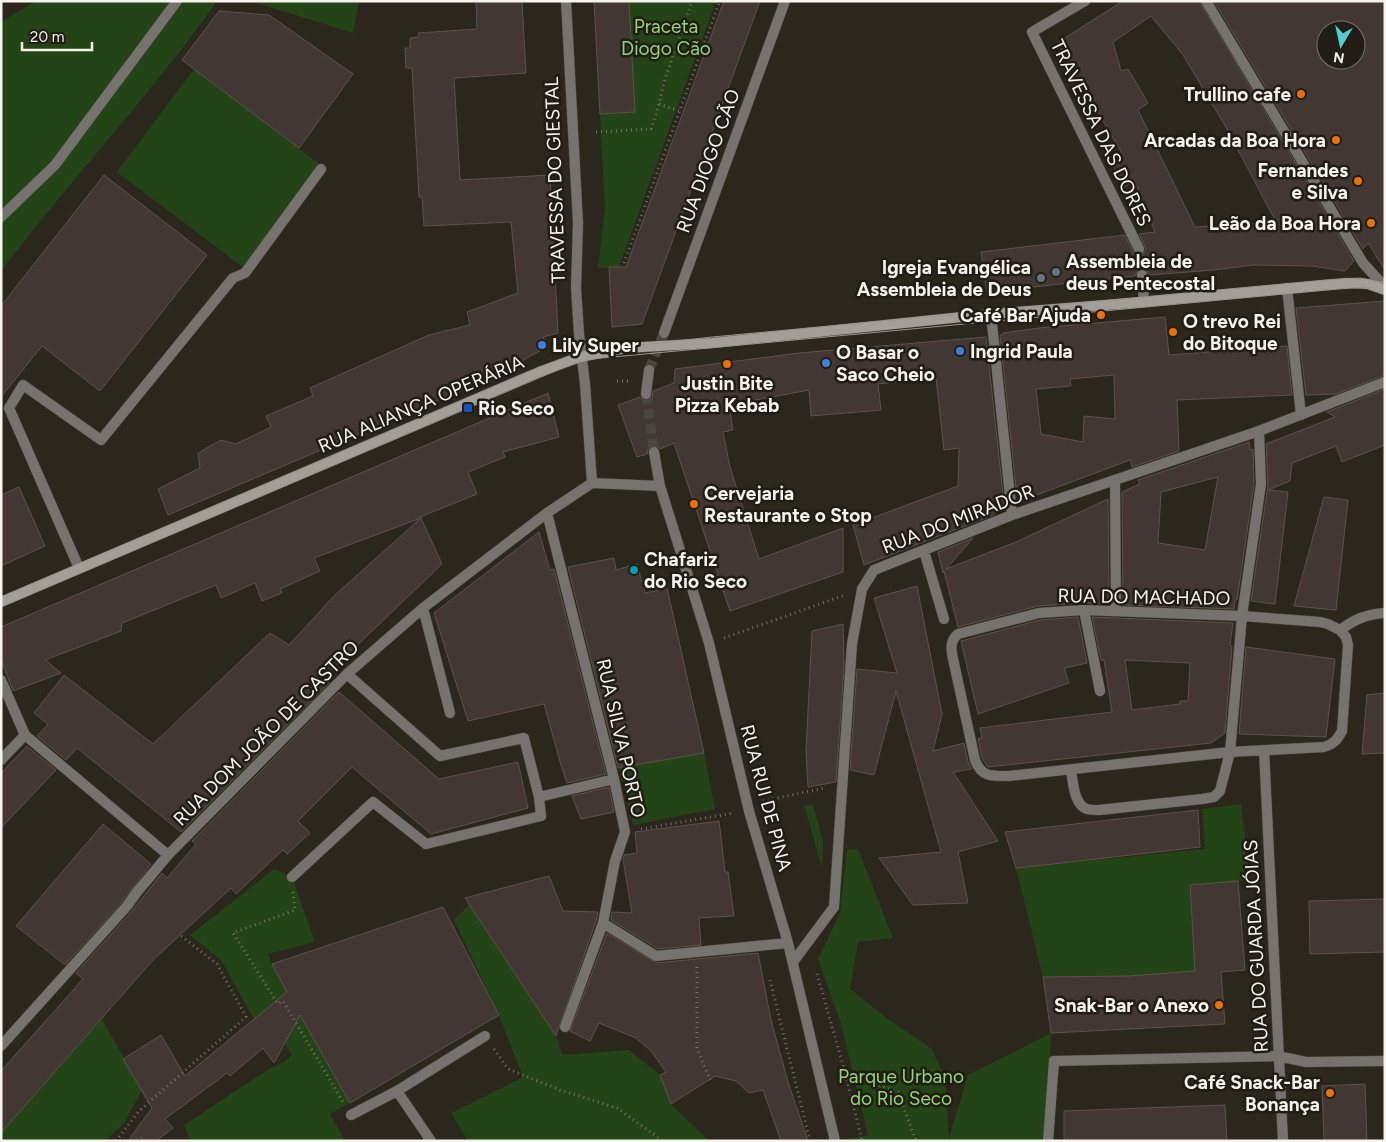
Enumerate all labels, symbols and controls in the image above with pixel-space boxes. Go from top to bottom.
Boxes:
park label: Praceta Diogo Cão [621,15,711,60]
scale bar [22,20,92,52]
north arrow [1316,20,1366,70]
text: 20 m [30,28,64,46]
street label: TRAVESSA DAS DORES [1046,36,1156,230]
text: N [1332,48,1346,67]
street label: TRAVESSA DO GIESTAL [540,76,570,284]
place label: Trullino cafe [1184,83,1291,106]
street label: RUA DIOGO CÃO [671,86,745,236]
marker: Trullino cafe [1295,88,1307,100]
place label: Arcadas da Boa Hora [1144,129,1326,152]
marker: Arcadas da Boa Hora [1330,134,1342,146]
place label: Fernandes e Silva [1258,159,1348,204]
marker: Fernandes e Silva [1352,175,1364,187]
place label: Leão da Boa Hora [1209,212,1361,235]
marker: Leão da Boa Hora [1365,217,1377,229]
place label: Assembleia de deus Pentecostal [1066,250,1215,295]
place label: Igreja Evangélica Assembleia de Deus [857,256,1031,301]
marker: Assembleia de deus Pentecostal [1050,266,1062,278]
marker: Igreja Evangélica Assembleia de Deus [1035,272,1047,284]
place label: Café Bar Ajuda [960,304,1091,327]
marker: Café Bar Ajuda [1095,309,1107,321]
place label: O trevo Rei do Bitoque [1183,310,1281,355]
marker: O trevo Rei do Bitoque [1167,326,1179,338]
place label: Lily Super [552,334,639,357]
marker: Lily Super [536,339,548,351]
place label: Ingrid Paula [970,340,1073,363]
place label: O Basar o Saco Cheio [836,341,935,386]
marker: Ingrid Paula [954,345,966,357]
street label: RUA ALIANÇA OPERÁRIA [315,350,527,458]
marker: O Basar o Saco Cheio [820,357,832,369]
marker: Justin Bite Pizza Kebab [721,358,733,370]
place label: Justin Bite Pizza Kebab [675,372,779,417]
place label: Rio Seco [478,397,554,420]
marker: Rio Seco [462,402,474,414]
street label: RUA DO MIRADOR [879,479,1037,559]
place label: Cervejaria Restaurante o Stop [704,482,872,527]
marker: Cervejaria Restaurante o Stop [688,498,700,510]
place label: Chafariz do Rio Seco [644,548,747,593]
marker: Chafariz do Rio Seco [628,564,640,576]
street label: RUA DO MACHADO [1058,584,1230,610]
street label: RUA DOM JOÃO DE CASTRO [169,636,363,830]
street label: RUA SILVA PORTO [592,656,650,820]
street label: RUA RUI DE PINA [735,722,797,874]
street label: RUA DO GUARDA JÓIAS [1239,839,1273,1053]
place label: Snak-Bar o Anexo [1054,994,1209,1017]
marker: Snak-Bar o Anexo [1213,999,1225,1011]
park label: Parque Urbano do Rio Seco [838,1065,964,1110]
place label: Café Snack-Bar Bonança [1184,1071,1320,1116]
marker: Café Snack-Bar Bonança [1324,1087,1336,1099]

